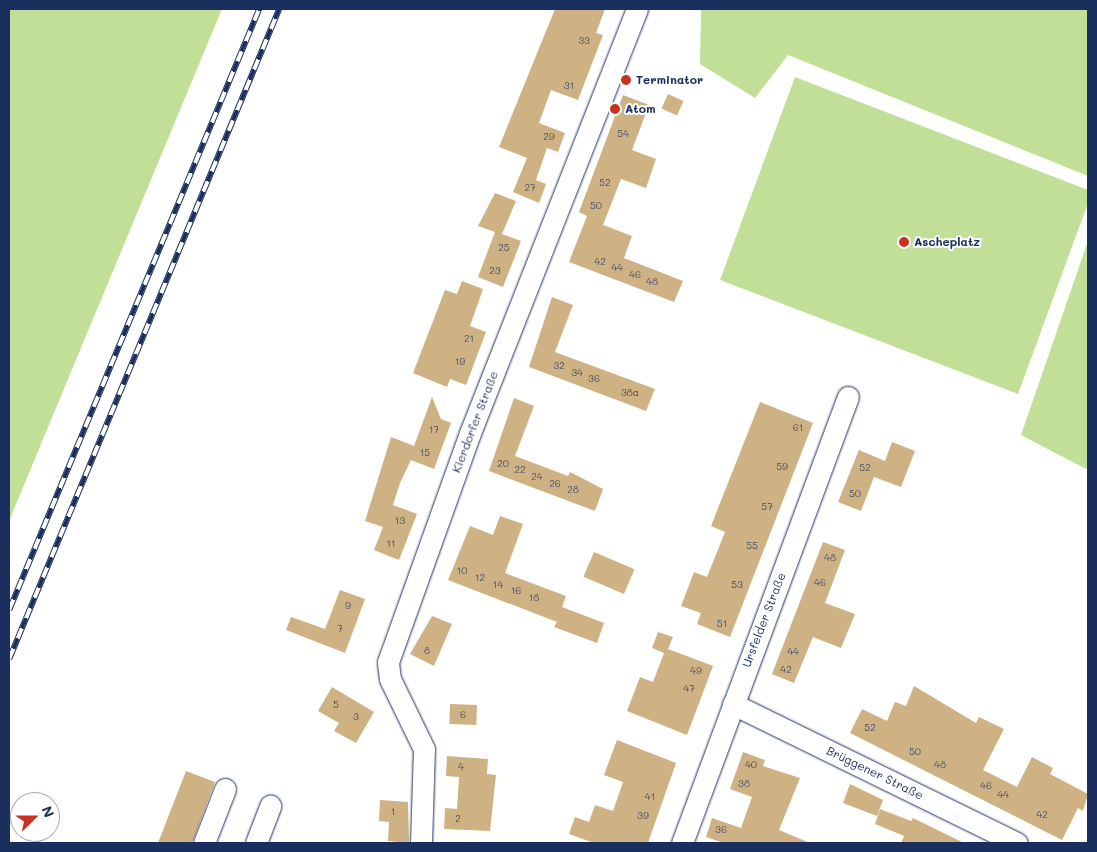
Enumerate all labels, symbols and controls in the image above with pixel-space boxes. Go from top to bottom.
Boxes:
house number: 33 [578,35,590,47]
place label: Terminator [636,73,703,87]
marker: Terminator [620,74,632,86]
house number: 31 [564,80,574,92]
place label: Atom [625,102,656,116]
marker: Atom [609,103,621,115]
house number: 54 [617,128,629,140]
house number: 29 [543,131,555,143]
house number: 52 [599,177,611,189]
house number: 27 [524,182,536,194]
house number: 50 [590,200,602,212]
place label: Ascheplatz [914,235,980,249]
marker: Ascheplatz [898,236,910,248]
house number: 25 [498,242,510,254]
house number: 42 [594,256,606,268]
house number: 44 [611,262,623,274]
house number: 23 [489,265,501,277]
house number: 46 [629,269,641,281]
house number: 48 [646,276,658,288]
house number: 21 [464,333,474,345]
house number: 19 [455,356,465,368]
house number: 32 [553,360,565,372]
house number: 34 [571,367,583,379]
street label: Kierdorfer Straße [449,369,501,475]
house number: 36 [588,373,600,385]
house number: 38a [621,387,639,399]
house number: 61 [793,422,803,434]
house number: 17 [429,424,439,436]
house number: 15 [420,447,430,459]
house number: 20 [497,458,509,470]
house number: 59 [776,461,788,473]
house number: 52 [859,462,871,474]
house number: 22 [514,464,526,476]
house number: 24 [531,471,543,483]
house number: 26 [549,478,561,490]
house number: 28 [567,484,579,496]
house number: 50 [849,488,861,500]
house number: 57 [761,501,773,513]
house number: 13 [395,515,405,527]
house number: 11 [387,538,395,550]
house number: 55 [746,540,758,552]
house number: 48 [824,552,836,564]
house number: 10 [457,565,467,577]
street label: Ursfelder Straße [739,571,789,669]
house number: 12 [475,572,485,584]
house number: 46 [814,577,826,589]
house number: 14 [493,579,503,591]
house number: 53 [731,579,743,591]
house number: 16 [511,585,521,597]
house number: 18 [529,592,539,604]
house number: 9 [345,600,351,612]
house number: 51 [717,618,727,630]
house number: 7 [337,623,343,635]
house number: 8 [424,645,430,657]
house number: 44 [787,646,799,658]
house number: 42 [780,664,792,676]
house number: 49 [690,665,702,677]
house number: 47 [683,683,695,695]
house number: 5 [333,699,339,711]
house number: 6 [460,709,466,721]
house number: 3 [353,711,359,723]
house number: 52 [864,722,876,734]
street label: Brüggener Straße [824,743,926,803]
house number: 50 [909,746,921,758]
house number: 40 [745,759,757,771]
house number: 48 [934,759,946,771]
house number: 4 [458,761,464,773]
house number: 38 [738,778,750,790]
house number: 46 [980,780,992,792]
house number: 44 [997,789,1009,801]
house number: 41 [645,791,655,803]
north arrow [10,792,60,842]
text: N [38,803,59,820]
house number: 1 [391,806,395,818]
house number: 42 [1036,809,1048,821]
house number: 39 [637,810,649,822]
house number: 2 [455,813,461,825]
house number: 36 [715,824,727,836]

